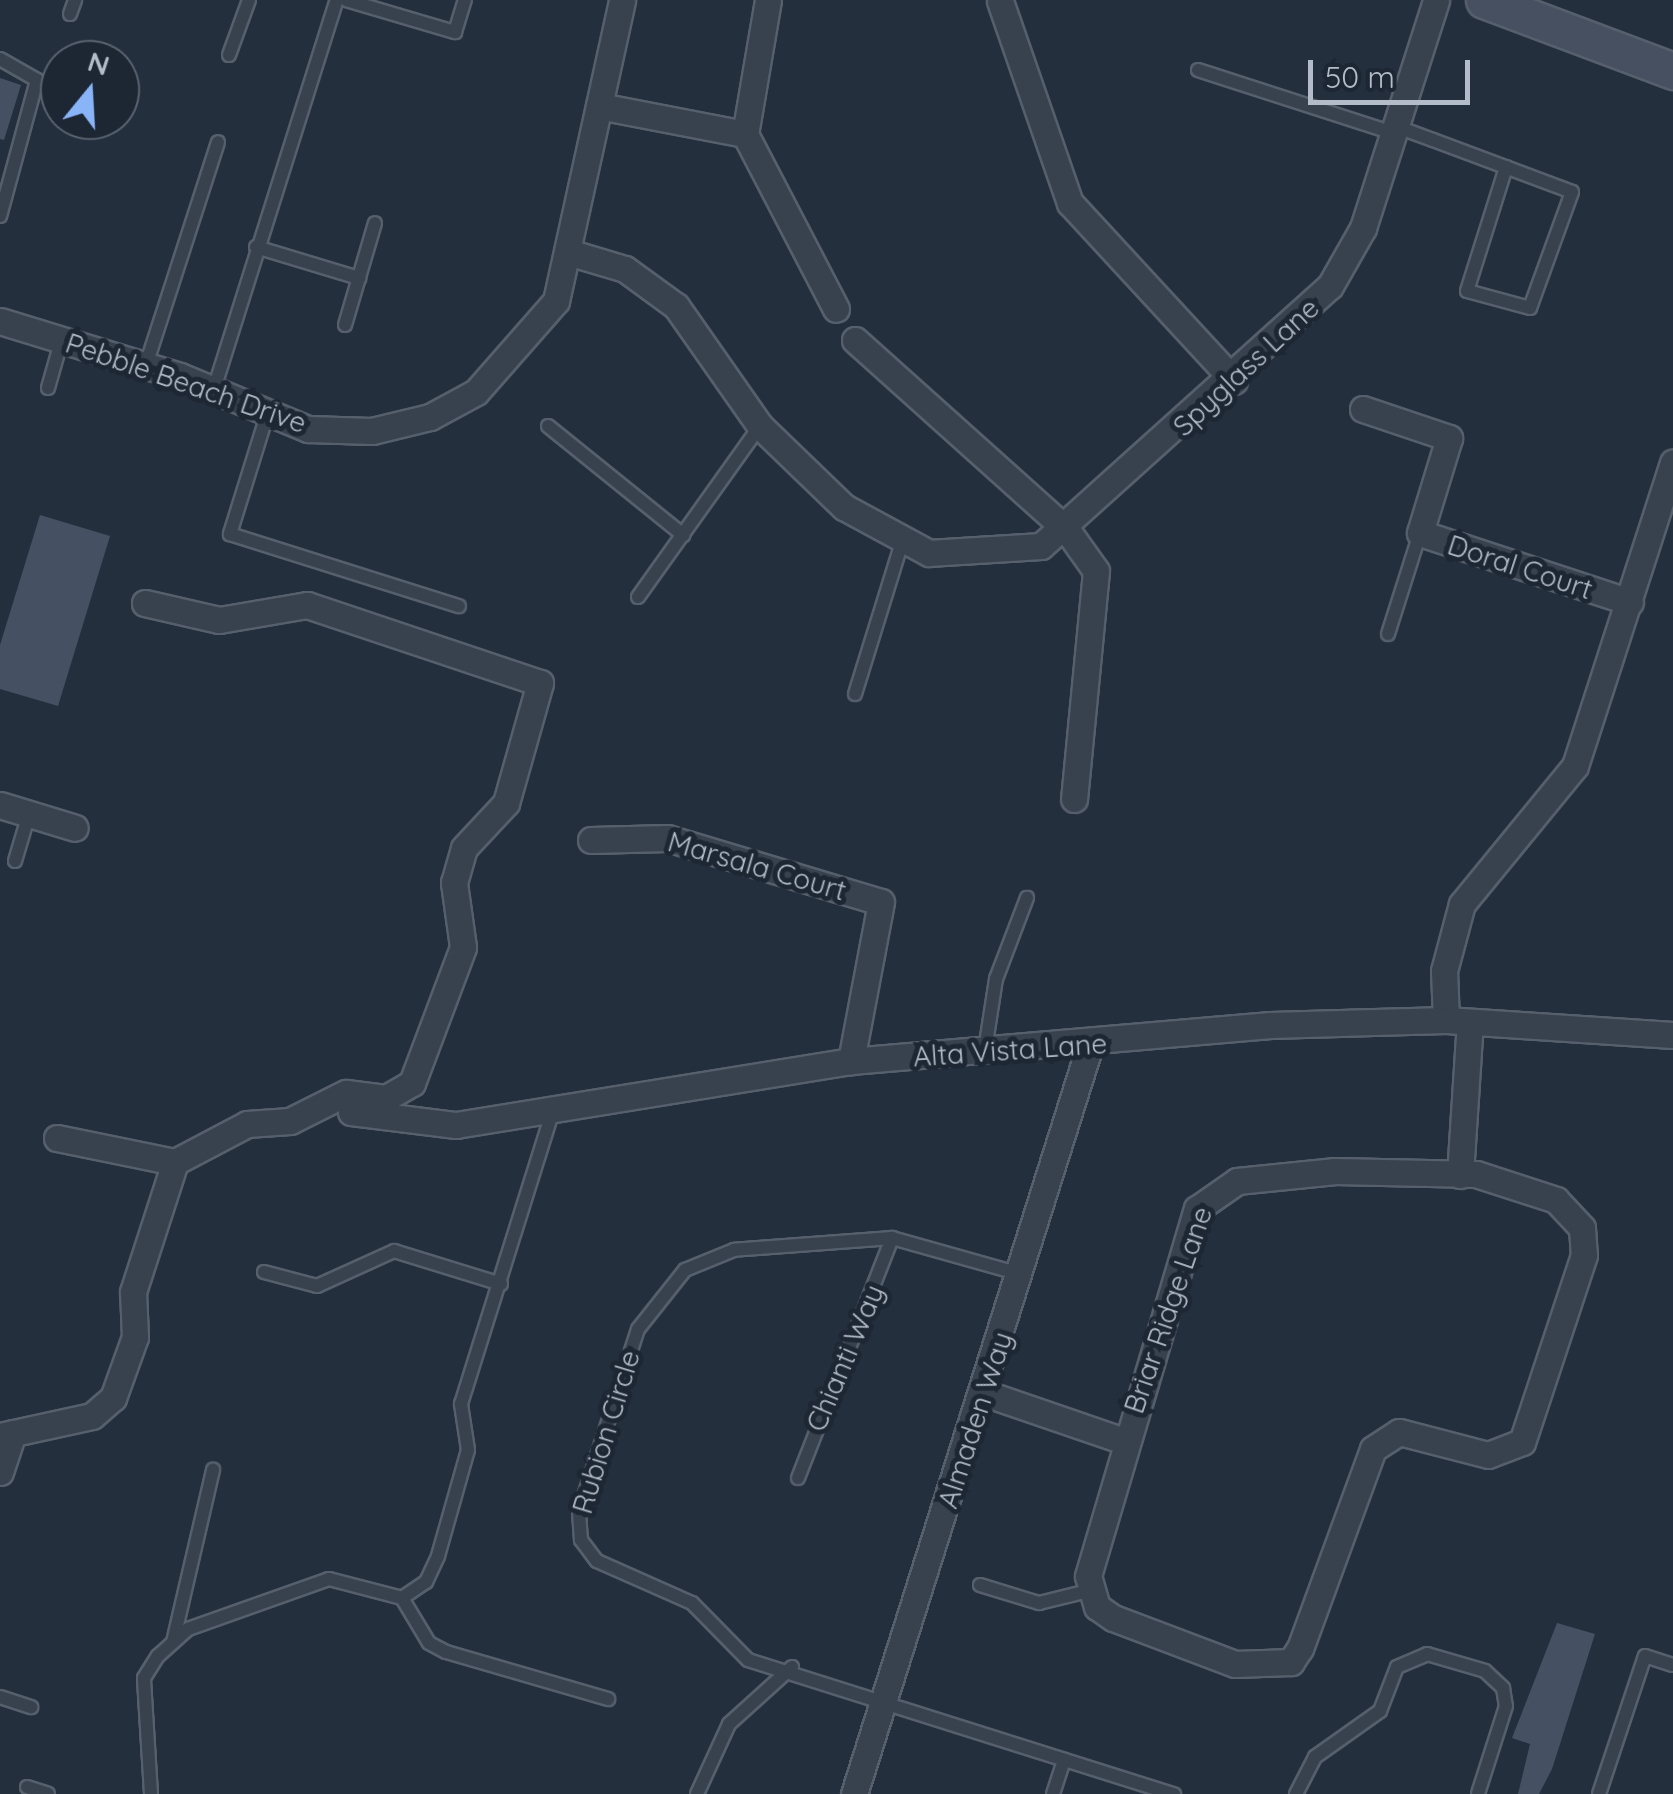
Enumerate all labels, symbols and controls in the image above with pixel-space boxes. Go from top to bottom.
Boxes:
north arrow [40,40,140,140]
scale bar [1313,40,1476,102]
text: N [84,43,114,83]
text: 50 m [1325,58,1395,96]
street label: Spyglass Lane [1166,291,1326,443]
street label: Pebble Beach Drive [61,326,311,440]
street label: Doral Court [1443,528,1597,606]
street label: Marsala Court [664,825,850,907]
street label: Alta Vista Lane [912,1026,1108,1074]
street label: Briar Ridge Lane [1117,1202,1219,1418]
street label: Chianti Way [799,1280,891,1436]
street label: Almaden Way [931,1328,1019,1512]
street label: Rubion Circle [565,1346,647,1518]

